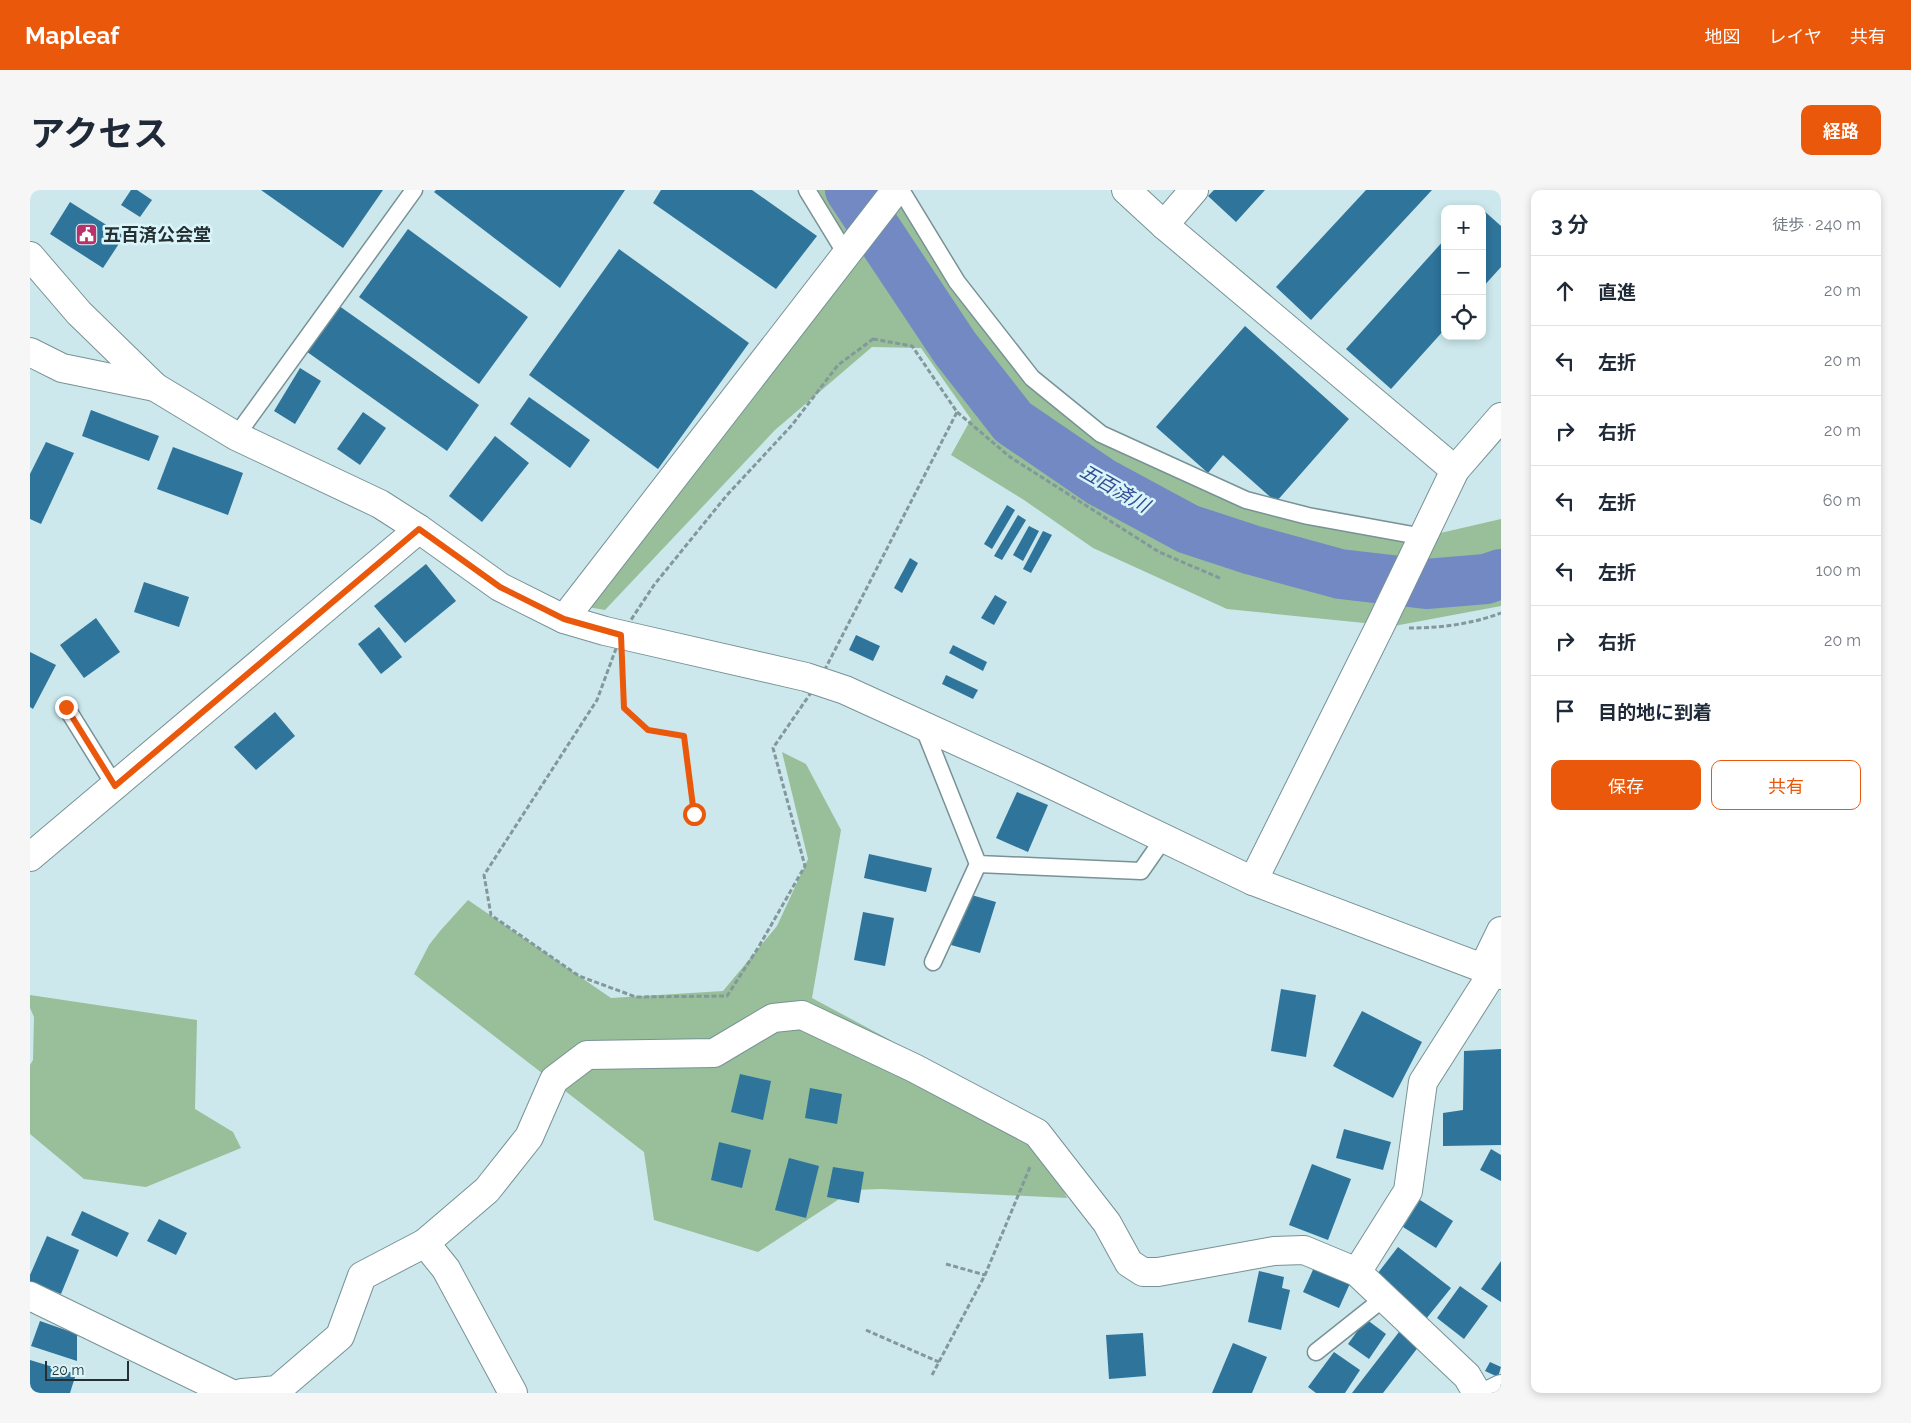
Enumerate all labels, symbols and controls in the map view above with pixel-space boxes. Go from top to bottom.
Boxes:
text: Mapleaf [25,21,119,50]
text: 地図 [1705,26,1741,47]
text: レイヤ [1769,26,1822,47]
text: 共有 [1850,26,1886,47]
button: 経路 [1801,105,1881,155]
text: アクセス [30,113,168,154]
map controls [1441,205,1486,340]
button: + [1441,205,1486,250]
text: 3 分 [1551,212,1589,237]
text: 徒歩 · 240 m [1772,215,1861,234]
public building icon: 五百済公会堂 [75,223,99,247]
place label: 五百済公会堂 [103,224,211,245]
button: − [1441,250,1486,295]
icon: ahead [1551,277,1579,305]
text: 直進 [1598,281,1636,303]
text: 20 m [1824,281,1861,300]
button: locate [1441,295,1486,340]
icon: left [1551,347,1579,375]
text: 左折 [1598,351,1636,373]
text: 20 m [1824,351,1861,370]
icon: right [1551,417,1579,445]
text: 右折 [1598,421,1636,443]
text: 20 m [1824,421,1861,440]
water label: 五百済川 [1077,459,1155,518]
icon: left [1551,487,1579,515]
text: 左折 [1598,491,1636,513]
text: 60 m [1823,491,1861,510]
icon: left [1551,557,1579,585]
text: 左折 [1598,561,1636,583]
text: 100 m [1816,561,1861,580]
icon: right [1551,627,1579,655]
text: 右折 [1598,631,1636,653]
text: 20 m [1824,631,1861,650]
route end [55,696,78,719]
icon: arrive [1551,697,1579,725]
text: 目的地に到着 [1598,701,1712,723]
button: 保存 [1551,760,1701,810]
button: 共有 [1711,760,1861,810]
route start [683,803,706,826]
scale bar [45,1358,129,1381]
text: 20 m [52,1362,84,1378]

